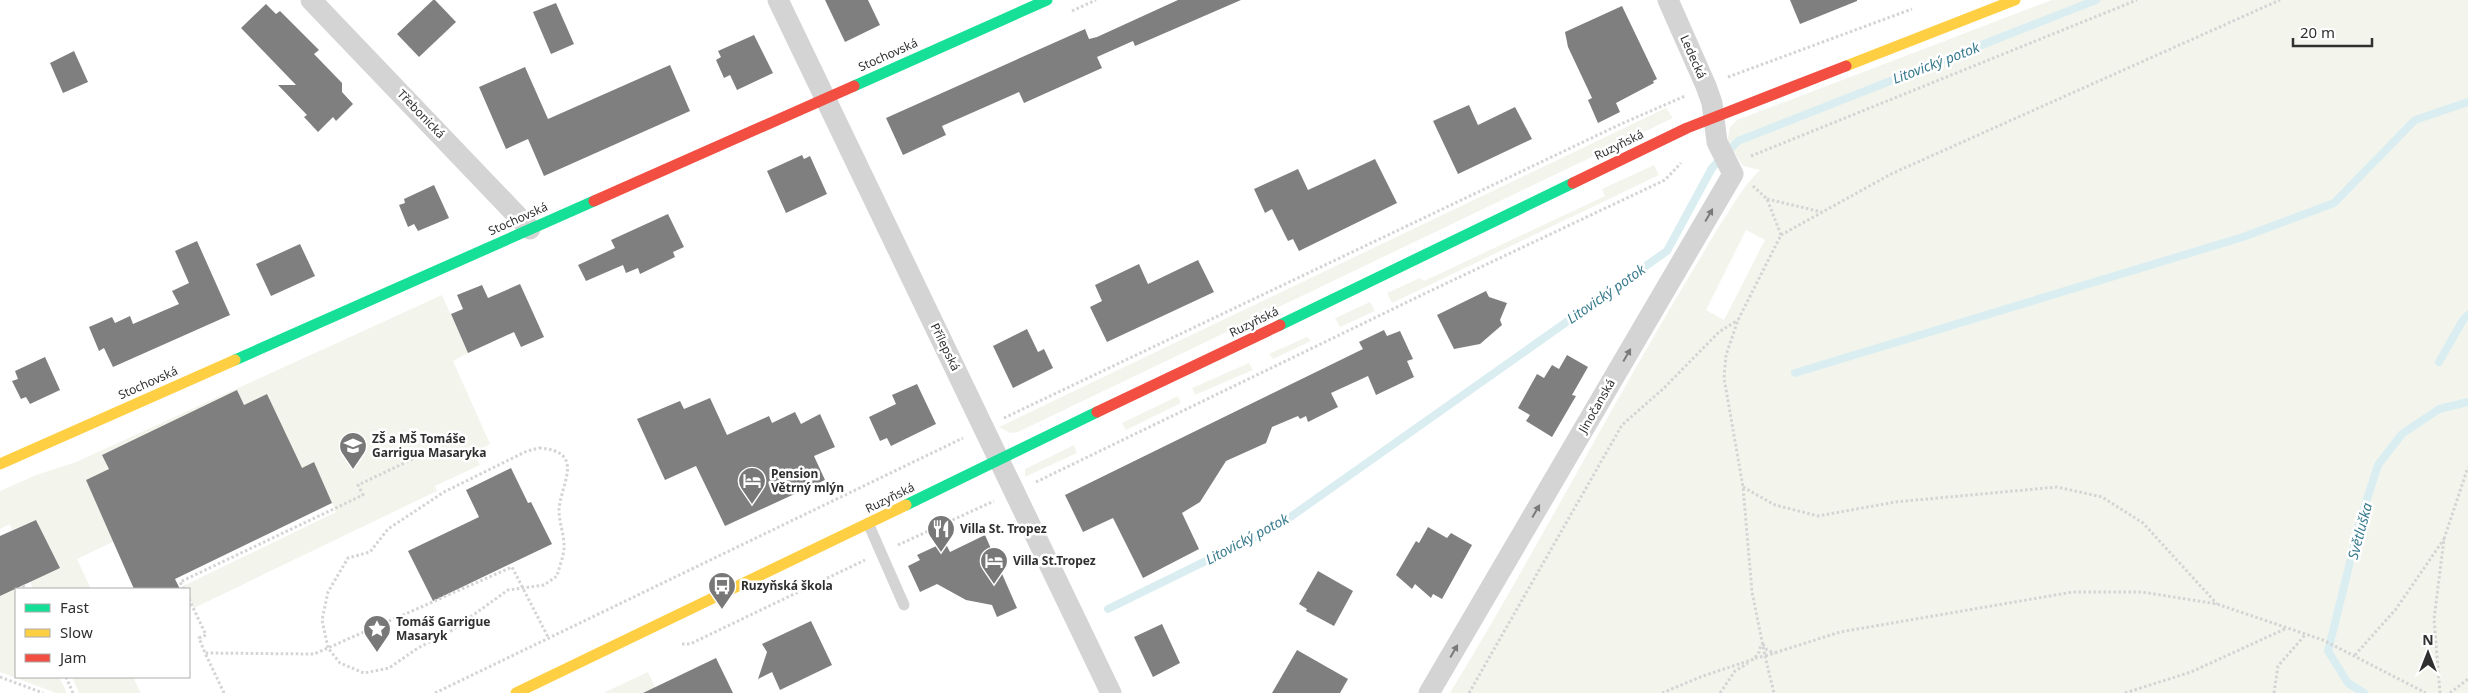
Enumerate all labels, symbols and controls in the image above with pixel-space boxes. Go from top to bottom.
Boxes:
scale bar [2293,15,2372,47]
text: 20 m [2300,22,2335,42]
street label: Ledecká [1676,32,1711,81]
street label: Stochovská [855,34,920,75]
water label: Litovický potok [1890,37,1983,88]
street label: Třebonická [394,85,449,142]
street label: Ruzyňská [1591,125,1646,164]
street label: Stochovská [485,198,550,239]
one-way arrow [1705,208,1713,223]
water label: Litovický potok [1563,259,1650,328]
street label: Ruzyňská [1226,302,1281,341]
street label: Přílepská [927,320,964,374]
one-way arrow [1622,349,1631,362]
street label: Stochovská [115,362,180,403]
street label: Jinočanská [1574,376,1619,437]
place label: ZŠ a MŠ Tomáše Garrigua Masaryka [372,430,486,461]
school or university icon: ZŠ a MŠ Tomáše Garrigua Masaryka [338,431,368,470]
place label: Pension Větrný mlýn [771,465,844,496]
hotel icon: Pension Větrný mlýn [737,466,767,505]
street label: Ruzyňská [862,478,917,517]
water label: Světluška [2343,500,2376,561]
one-way arrow [1531,504,1540,517]
water label: Litovický potok [1202,508,1293,568]
restaurant icon: Villa St. Tropez [926,514,956,553]
place label: Villa St. Tropez [960,520,1047,537]
hotel icon: Villa St.Tropez [979,546,1009,585]
place label: Villa St.Tropez [1013,552,1096,569]
bus stop icon: Ruzyňská škola [707,571,737,610]
place label: Ruzyňská škola [741,577,833,594]
legend [15,588,190,678]
text: Fast [60,597,89,617]
place label: Tomáš Garrigue Masaryk [396,613,490,644]
place icon: Tomáš Garrigue Masaryk [362,614,392,653]
text: Slow [60,622,93,642]
north arrow [2403,628,2453,678]
text: N [2422,630,2434,649]
one-way arrow [1449,644,1458,657]
text: Jam [58,647,87,667]

